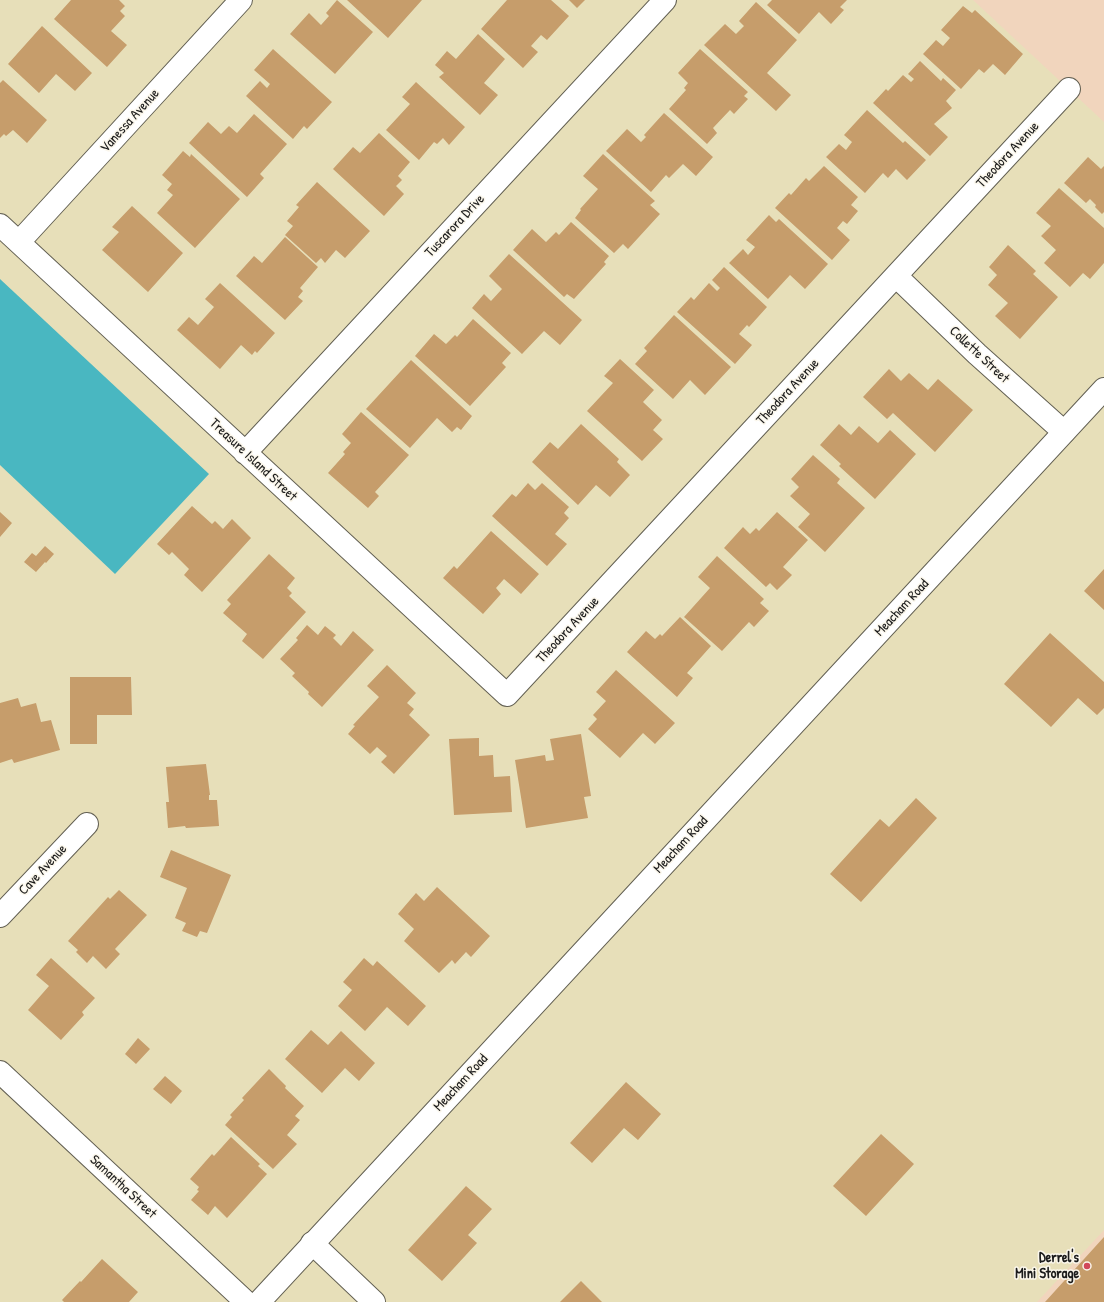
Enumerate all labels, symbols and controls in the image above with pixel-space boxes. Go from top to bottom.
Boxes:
street label: Vanessa Avenue [97,86,163,156]
street label: Theodora Avenue [973,118,1043,192]
street label: Tuscarora Drive [422,191,488,261]
street label: Collette Street [946,323,1012,387]
street label: Theodora Avenue [753,355,823,429]
street label: Treasure Island Street [206,415,300,505]
street label: Meacham Road [871,576,933,640]
street label: Theodora Avenue [533,593,603,667]
street label: Meacham Road [650,813,712,877]
street label: Cave Avenue [15,841,71,899]
street label: Meacham Road [430,1051,492,1115]
street label: Samantha Street [86,1152,160,1222]
place label: Derrel's Mini Storage [1015,1250,1079,1282]
marker: Derrel's Mini Storage [1082,1261,1092,1271]

